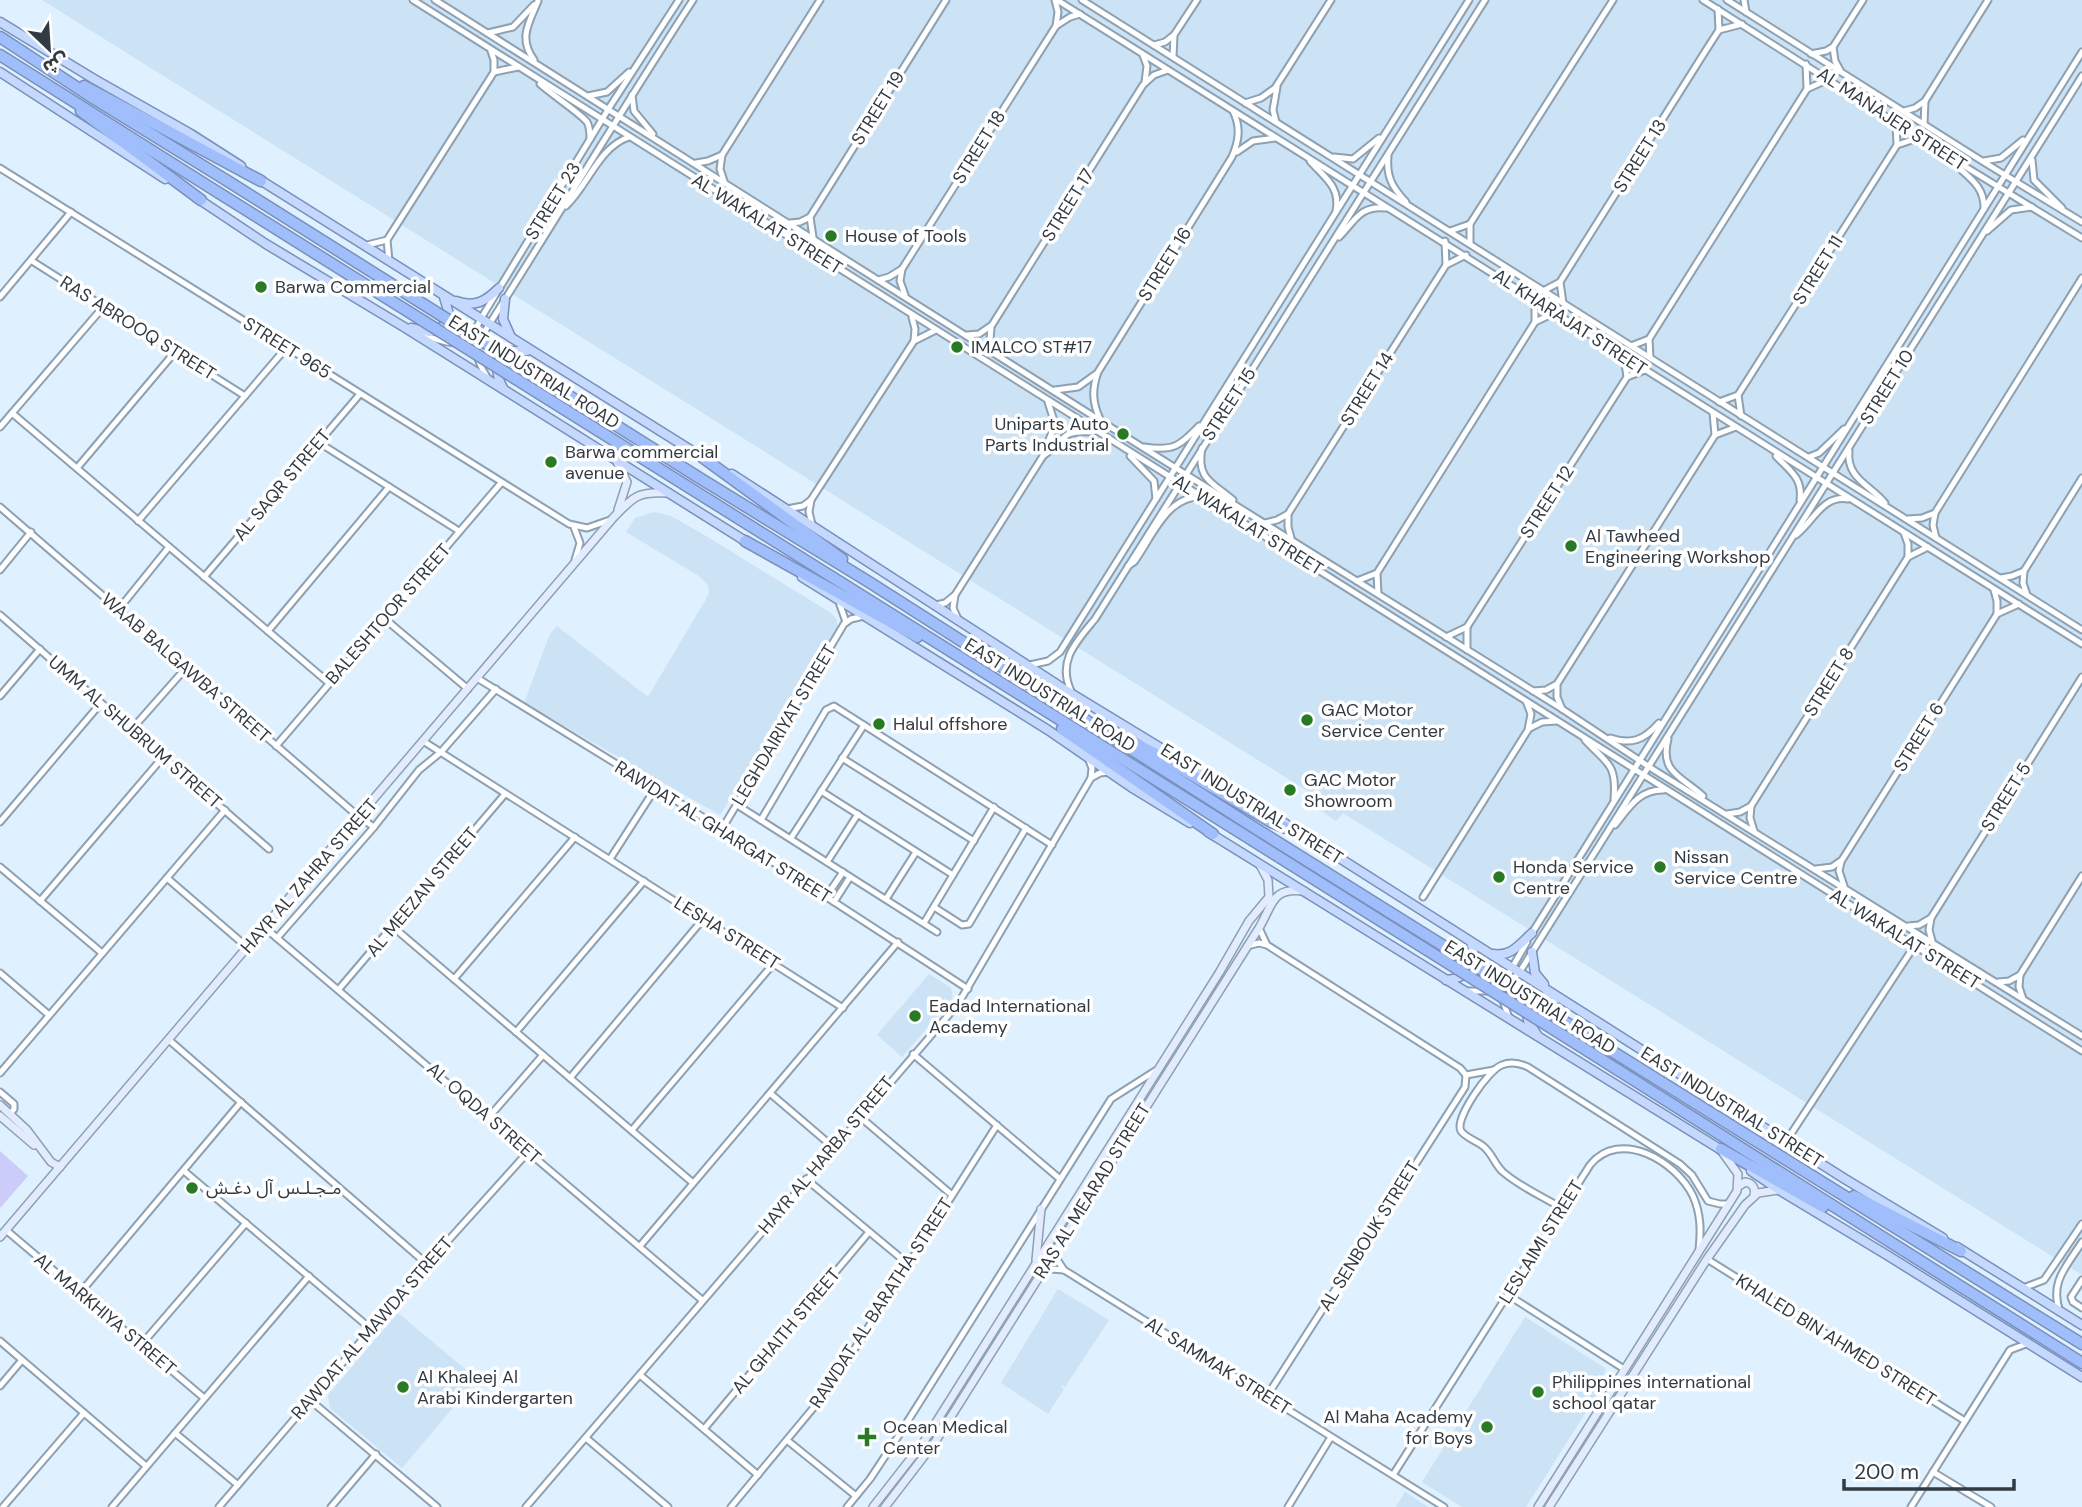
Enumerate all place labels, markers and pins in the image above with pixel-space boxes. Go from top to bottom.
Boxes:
place label: House of Tools [845,224,967,248]
marker: House of Tools [823,228,839,244]
place label: Barwa Commercial [275,275,431,299]
marker: Barwa Commercial [253,279,269,295]
place label: IMALCO ST#17 [971,335,1092,359]
marker: IMALCO ST#17 [949,339,965,355]
place label: Uniparts Auto Parts Industrial [985,412,1109,457]
marker: Uniparts Auto Parts Industrial [1115,426,1131,442]
place label: Barwa commercial avenue [565,440,718,485]
marker: Barwa commercial avenue [543,454,559,470]
place label: Al Tawheed Engineering Workshop [1585,524,1771,569]
marker: Al Tawheed Engineering Workshop [1563,538,1579,554]
place label: GAC Motor Service Center [1321,698,1445,743]
place label: Halul offshore [893,712,1007,736]
marker: GAC Motor Service Center [1299,712,1315,728]
marker: Halul offshore [871,716,887,732]
place label: GAC Motor Showroom [1304,768,1396,813]
marker: GAC Motor Showroom [1282,782,1298,798]
place label: Nissan Service Centre [1674,845,1798,890]
place label: Honda Service Centre [1513,855,1634,900]
marker: Nissan Service Centre [1652,859,1668,875]
marker: Honda Service Centre [1491,869,1507,885]
place label: Eadad International Academy [929,994,1090,1039]
marker: Eadad International Academy [907,1008,923,1024]
place label: مـجـلـس آل دغـش [206,1176,341,1200]
marker: مـجـلـس آل دغـش [184,1180,200,1196]
place label: Al Khaleej Al Arabi Kindergarten [417,1365,573,1410]
place label: Philippines international school qatar [1552,1370,1751,1415]
marker: Al Khaleej Al Arabi Kindergarten [395,1379,411,1395]
marker: Philippines international school qatar [1530,1384,1546,1400]
place label: Al Maha Academy for Boys [1324,1405,1473,1450]
place label: Ocean Medical Center [883,1415,1007,1460]
marker: Al Maha Academy for Boys [1479,1419,1495,1435]
marker: Ocean Medical Center [857,1427,877,1447]

